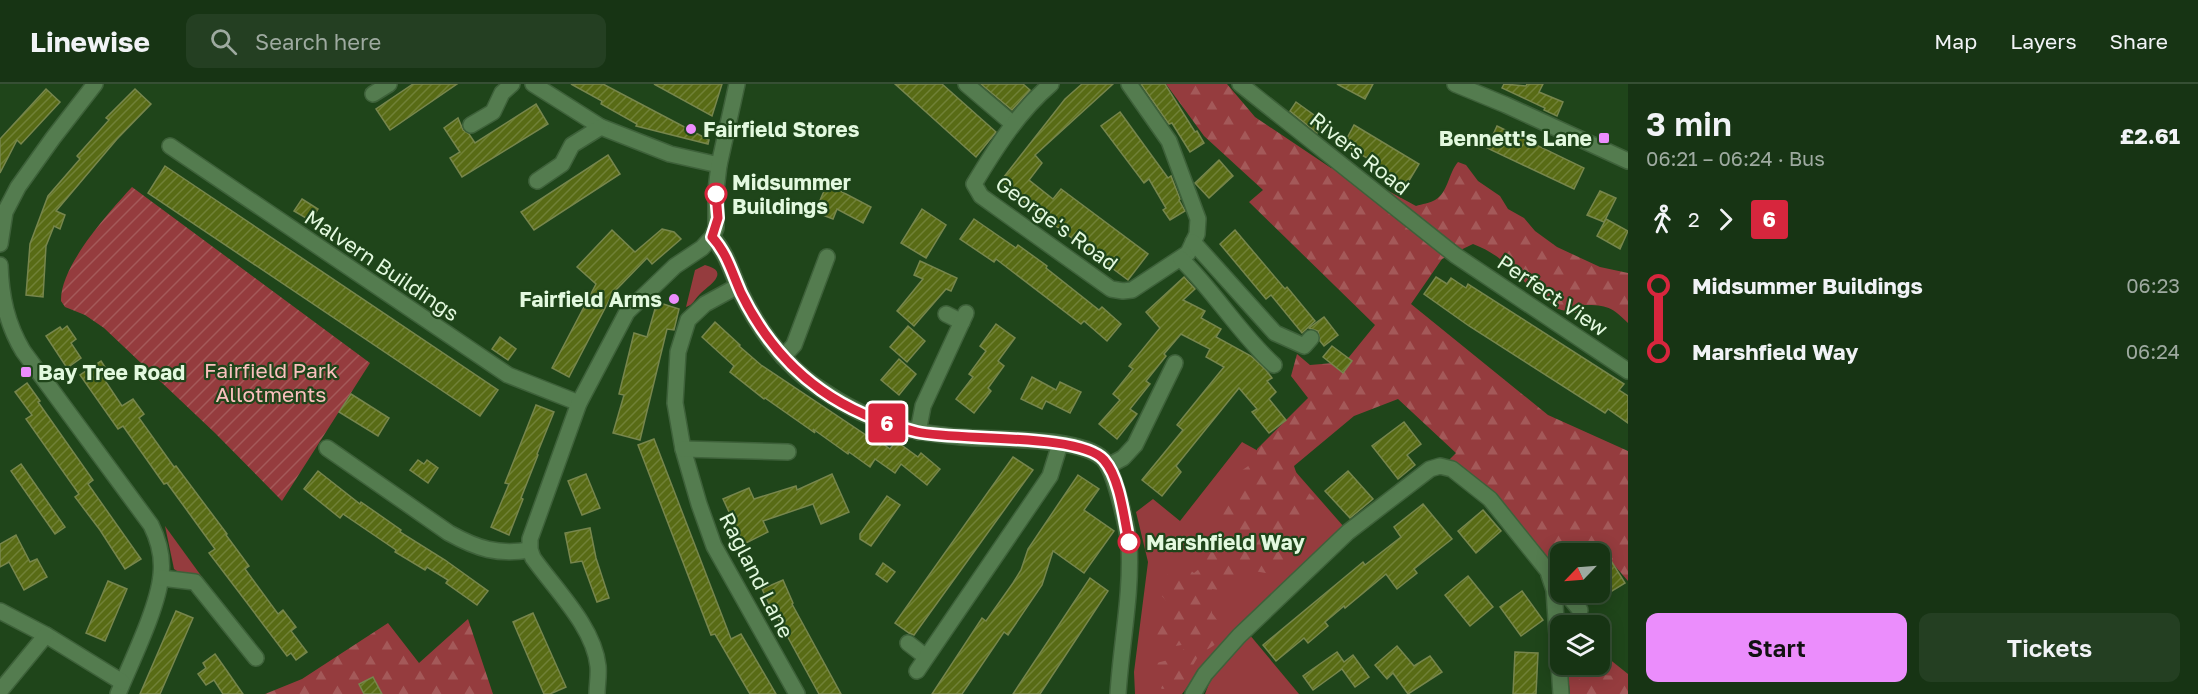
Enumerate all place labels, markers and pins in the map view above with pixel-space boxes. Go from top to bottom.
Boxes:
place label: Fairfield Stores [703,116,860,142]
marker: Fairfield Stores [684,122,698,136]
place label: Bennett's Lane [1439,125,1592,151]
marker: Bennett's Lane [1597,131,1611,145]
place label: Midsummer Buildings [732,169,851,219]
marker: Midsummer Buildings [705,183,727,205]
place label: Fairfield Arms [519,286,662,312]
marker: Fairfield Arms [667,292,681,306]
place label: Bay Tree Road [38,359,185,385]
marker: Bay Tree Road [19,365,33,379]
place label: Marshfield Way [1146,529,1305,555]
marker: Marshfield Way [1118,531,1140,553]

